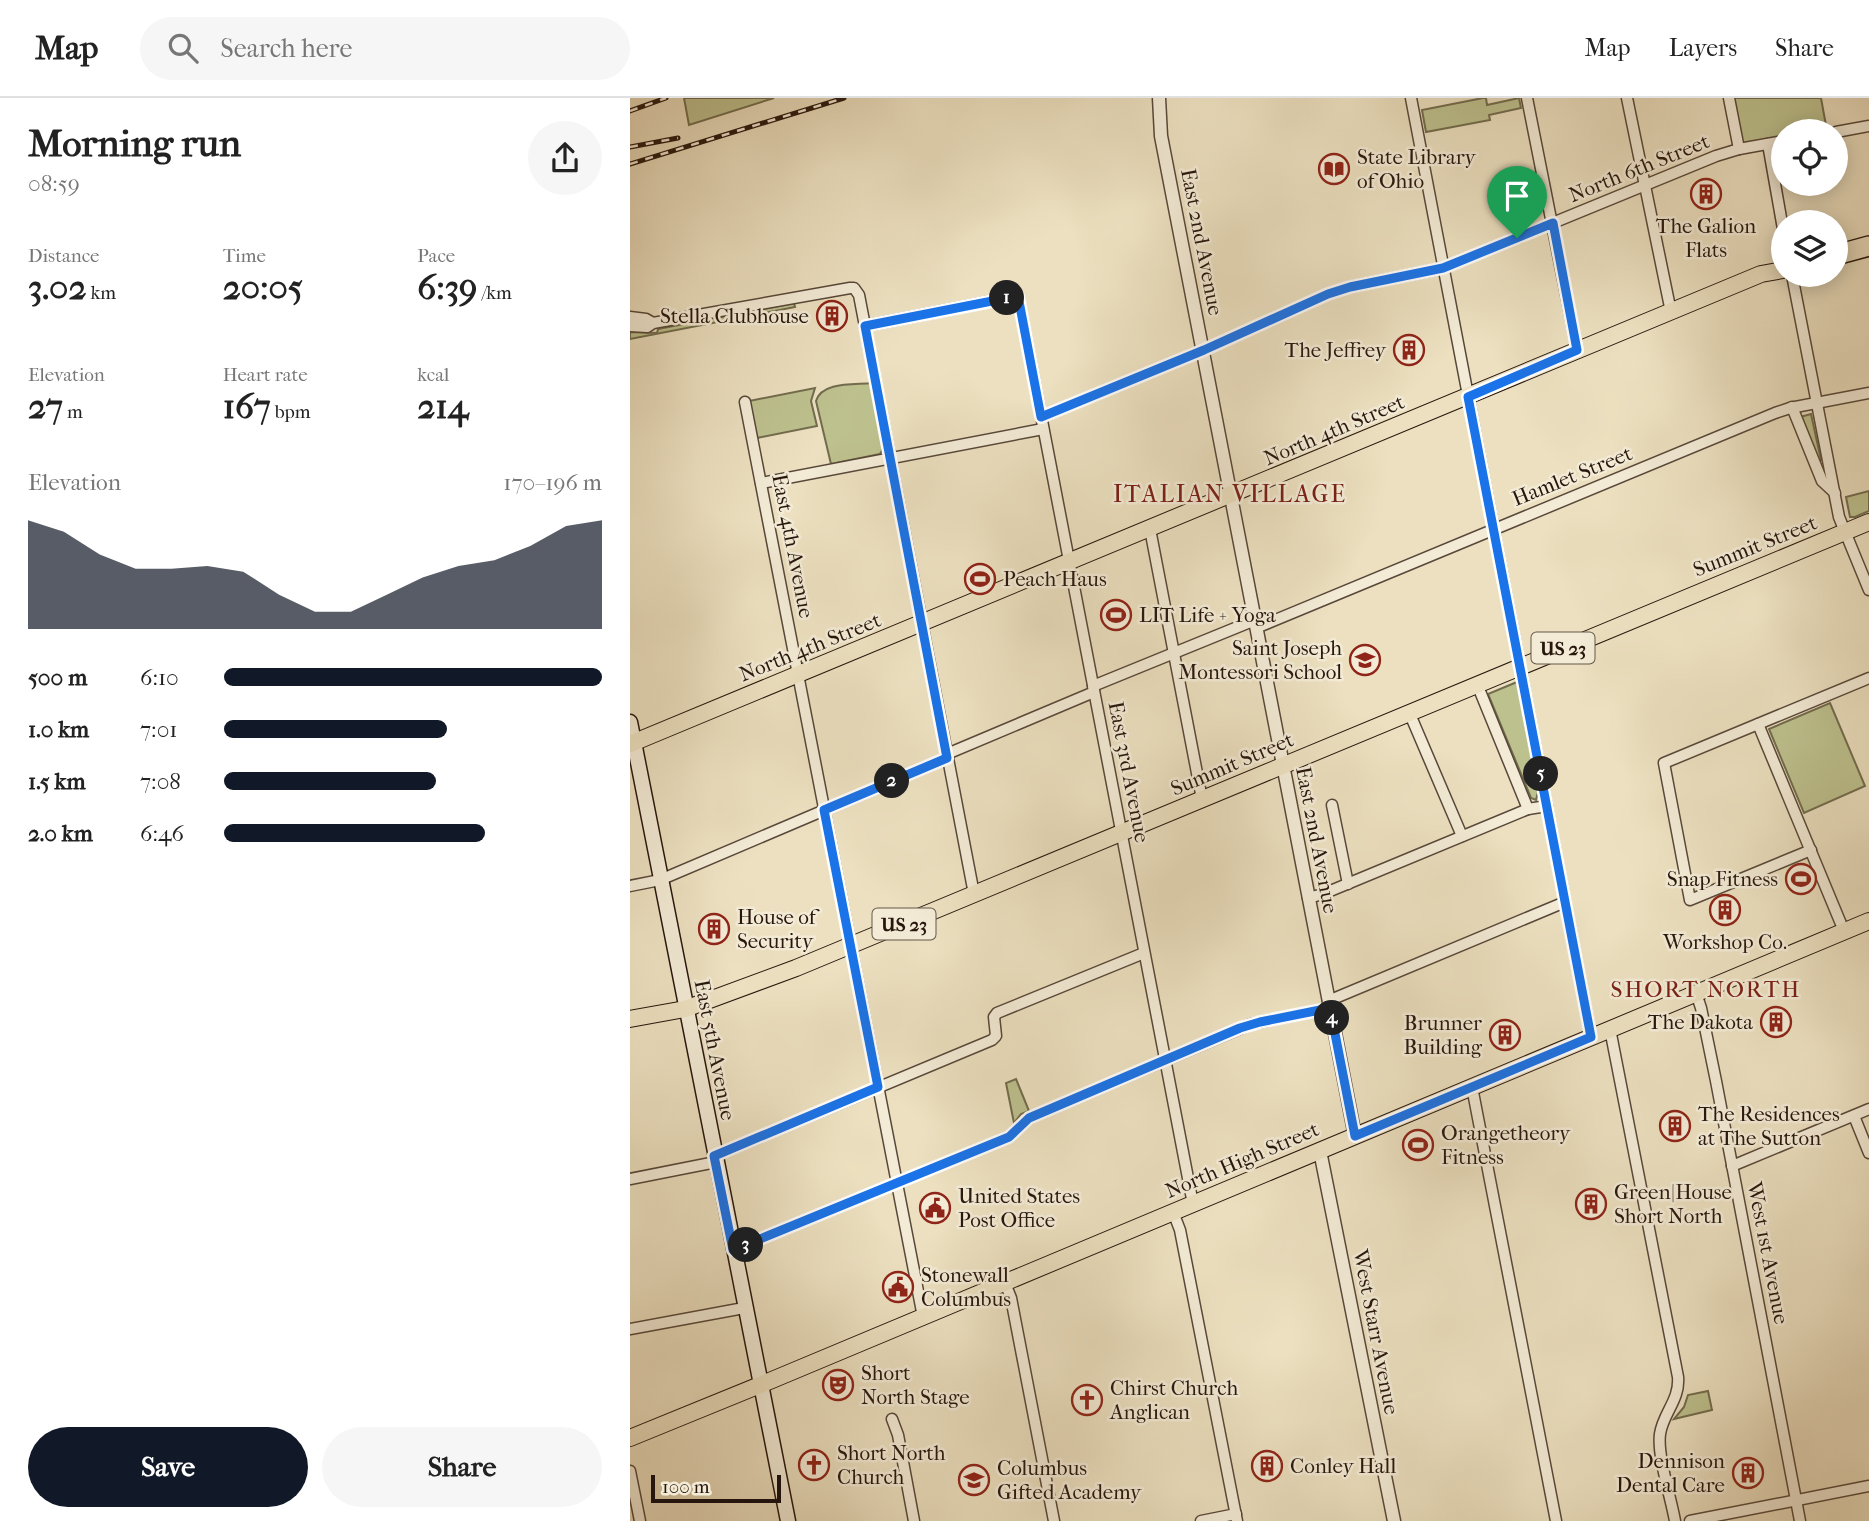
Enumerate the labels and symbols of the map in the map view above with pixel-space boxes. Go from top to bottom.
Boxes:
street label: North 6th Street [1565,129,1713,207]
place label: State Library of Ohio [1357,145,1477,193]
library icon: State Library of Ohio [1317,152,1351,186]
pin [1487,166,1547,238]
street label: East 2nd Avenue [1176,167,1228,317]
building icon: The Galion Flats [1689,177,1723,211]
place label: The Galion Flats [1656,214,1756,262]
pin: 1 [990,280,1024,316]
building icon: Stella Clubhouse [815,299,849,333]
place label: Stella Clubhouse [660,304,809,328]
building icon: The Jeffrey [1392,333,1426,367]
place label: The Jeffrey [1285,338,1387,362]
street label: North 4th Street [1260,389,1408,470]
street label: Hamlet Street [1509,441,1636,511]
street label: East 4th Avenue [767,472,819,620]
district label: ITALIAN VILLAGE [1113,480,1347,508]
street label: Summit Street [1690,510,1821,582]
sports icon: Peach Haus [963,562,997,596]
place label: Peach Haus [1003,567,1107,591]
sports icon: LIT Life + Yoga [1099,598,1133,632]
place label: LIT Life + Yoga [1139,603,1276,627]
street label: North 4th Street [736,607,885,686]
road number: US 23 [1532,632,1594,664]
place label: Saint Joseph Montessori School [1178,636,1342,684]
school or university icon: Saint Joseph Montessori School [1348,643,1382,677]
street label: East 3rd Avenue [1104,699,1154,845]
street label: Summit Street [1167,727,1297,801]
pin: 5 [1524,756,1558,792]
pin: 2 [874,764,910,798]
street label: East 2nd Avenue [1291,765,1343,915]
sports icon: Snap Fitness [1784,862,1818,896]
place label: Snap Fitness [1667,867,1778,891]
building icon: Workshop Co. [1708,893,1742,927]
place label: House of Security [737,905,820,953]
road number: US 23 [873,908,936,940]
building icon: House of Security [697,912,731,946]
place label: Workshop Co. [1662,930,1787,954]
district label: SHORT NORTH [1611,976,1801,1003]
street label: East 5th Avenue [690,978,740,1122]
pin: 4 [1314,1000,1350,1035]
building icon: The Dakota [1759,1005,1793,1039]
place label: The Dakota [1648,1010,1753,1034]
place label: Brunner Building [1404,1011,1483,1059]
building icon: Brunner Building [1488,1018,1522,1052]
place label: The Residences at The Sutton [1698,1102,1840,1150]
building icon: The Residences at The Sutton [1658,1109,1692,1143]
street label: North High Street [1162,1117,1323,1203]
place label: Orangetheory Fitness [1441,1121,1571,1169]
sports icon: Orangetheory Fitness [1401,1128,1435,1162]
street label: West 1st Avenue [1742,1179,1794,1326]
place label: Green|House Short North [1614,1180,1732,1228]
place label: United States Post Office [958,1184,1080,1232]
building icon: Green|House Short North [1574,1187,1608,1221]
public building icon: United States Post Office [918,1191,952,1225]
pin: 3 [729,1228,764,1262]
street label: West Starr Avenue [1348,1246,1404,1417]
place label: Stonewall Columbus [921,1263,1011,1311]
public building icon: Stonewall Columbus [881,1270,915,1304]
place label: Short North Stage [861,1361,970,1409]
theatre icon: Short North Stage [821,1368,855,1402]
place label: Chirst Church Anglican [1109,1376,1238,1424]
church icon: Chirst Church Anglican [1070,1383,1104,1417]
place label: Short North Church [837,1441,946,1489]
church icon: Short North Church [797,1448,831,1482]
building icon: Conley Hall [1250,1449,1284,1483]
place label: Dennison Dental Care [1616,1449,1725,1497]
place label: Conley Hall [1290,1454,1396,1478]
place label: Columbus Gifted Academy [997,1456,1142,1504]
building icon: Dennison Dental Care [1731,1456,1765,1490]
school or university icon: Columbus Gifted Academy [957,1463,991,1497]
scale bar [651,1472,780,1504]

